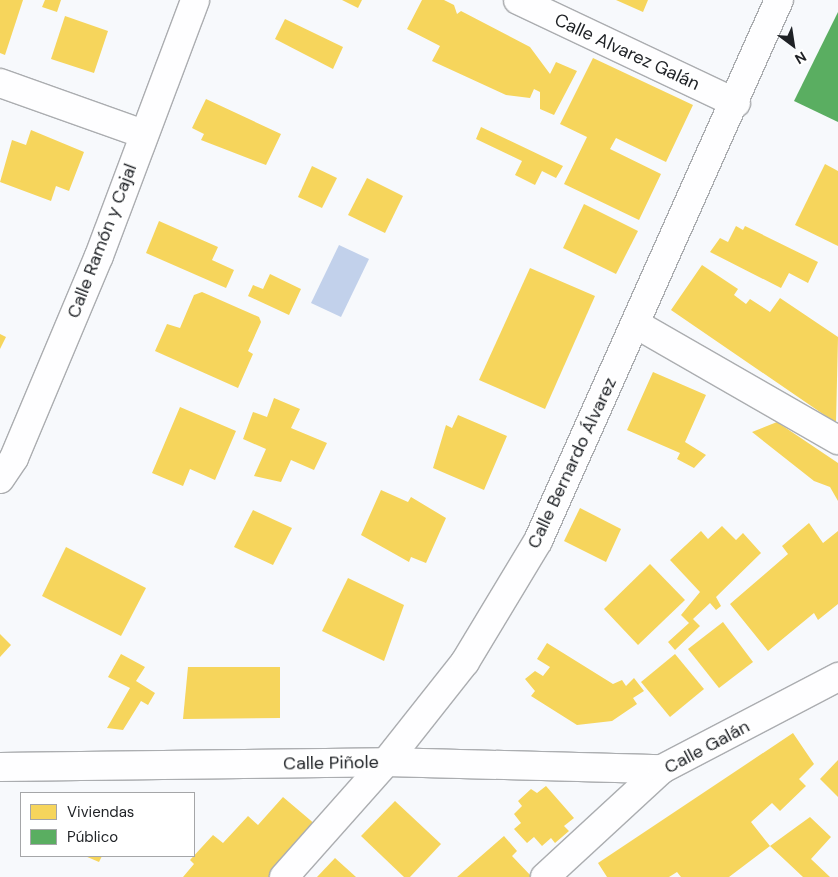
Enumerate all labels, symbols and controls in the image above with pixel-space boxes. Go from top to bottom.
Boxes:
street label: Calle Alvarez Galán [551,9,703,95]
north arrow [768,20,818,70]
text: N [792,48,810,68]
street label: Calle Ramón y Cajal [63,161,141,321]
street label: Calle Bernardo Álvarez [523,374,621,552]
street label: Calle Galán [661,716,753,778]
street label: Calle Piñole [283,751,379,775]
legend [20,792,195,857]
text: Viviendas [67,802,134,822]
text: Público [67,827,118,847]

